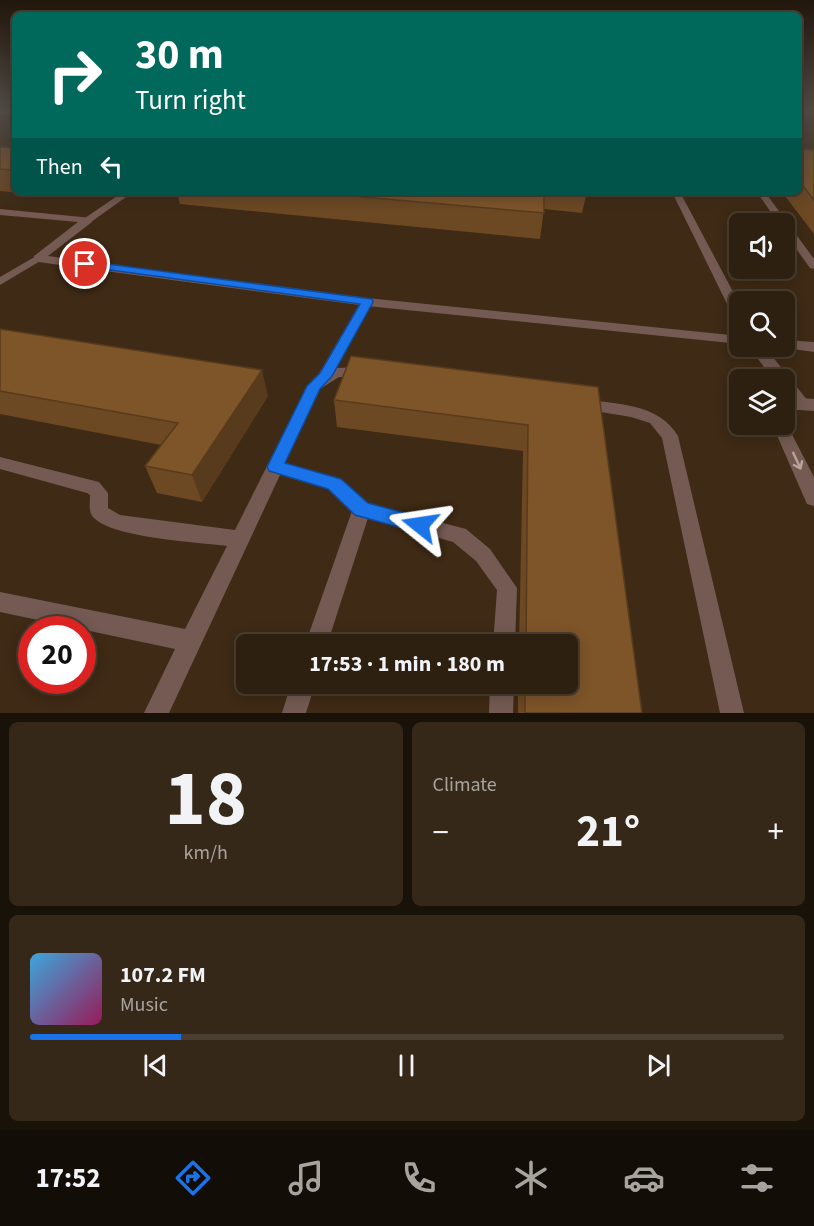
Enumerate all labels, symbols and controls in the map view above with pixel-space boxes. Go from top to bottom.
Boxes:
text: 30 m [135,25,224,85]
icon: right [36,36,114,114]
text: Turn right [135,81,246,120]
icon: left [95,150,128,183]
text: Then [36,151,83,183]
map controls [729,213,795,435]
button: sound [729,213,795,279]
pin [59,238,110,289]
icon: arrive [68,247,101,280]
button: search [729,291,795,357]
button: layers [729,369,795,435]
one-way arrow [791,452,803,470]
position arrow [388,493,452,557]
speed limit sign: 20 [18,616,96,694]
text: 17:53 · 1 min · 180 m [309,648,505,680]
text: 18 [165,744,247,855]
text: Climate [433,771,497,799]
text: 21° [576,800,640,864]
text: − [433,809,449,856]
text: + [768,809,784,856]
text: km/h [184,839,228,867]
text: 107.2 FM [120,959,206,991]
text: Music [120,991,168,1019]
icon: previous [139,1049,172,1082]
icon: pause [390,1049,423,1082]
icon: next [642,1049,675,1082]
icon: directions [172,1157,214,1199]
icon: music [285,1157,327,1199]
icon: phone [398,1157,440,1199]
icon: climate [510,1157,552,1199]
icon: car [623,1157,665,1199]
icon: filters [736,1157,778,1199]
text: 17:52 [35,1159,101,1198]

